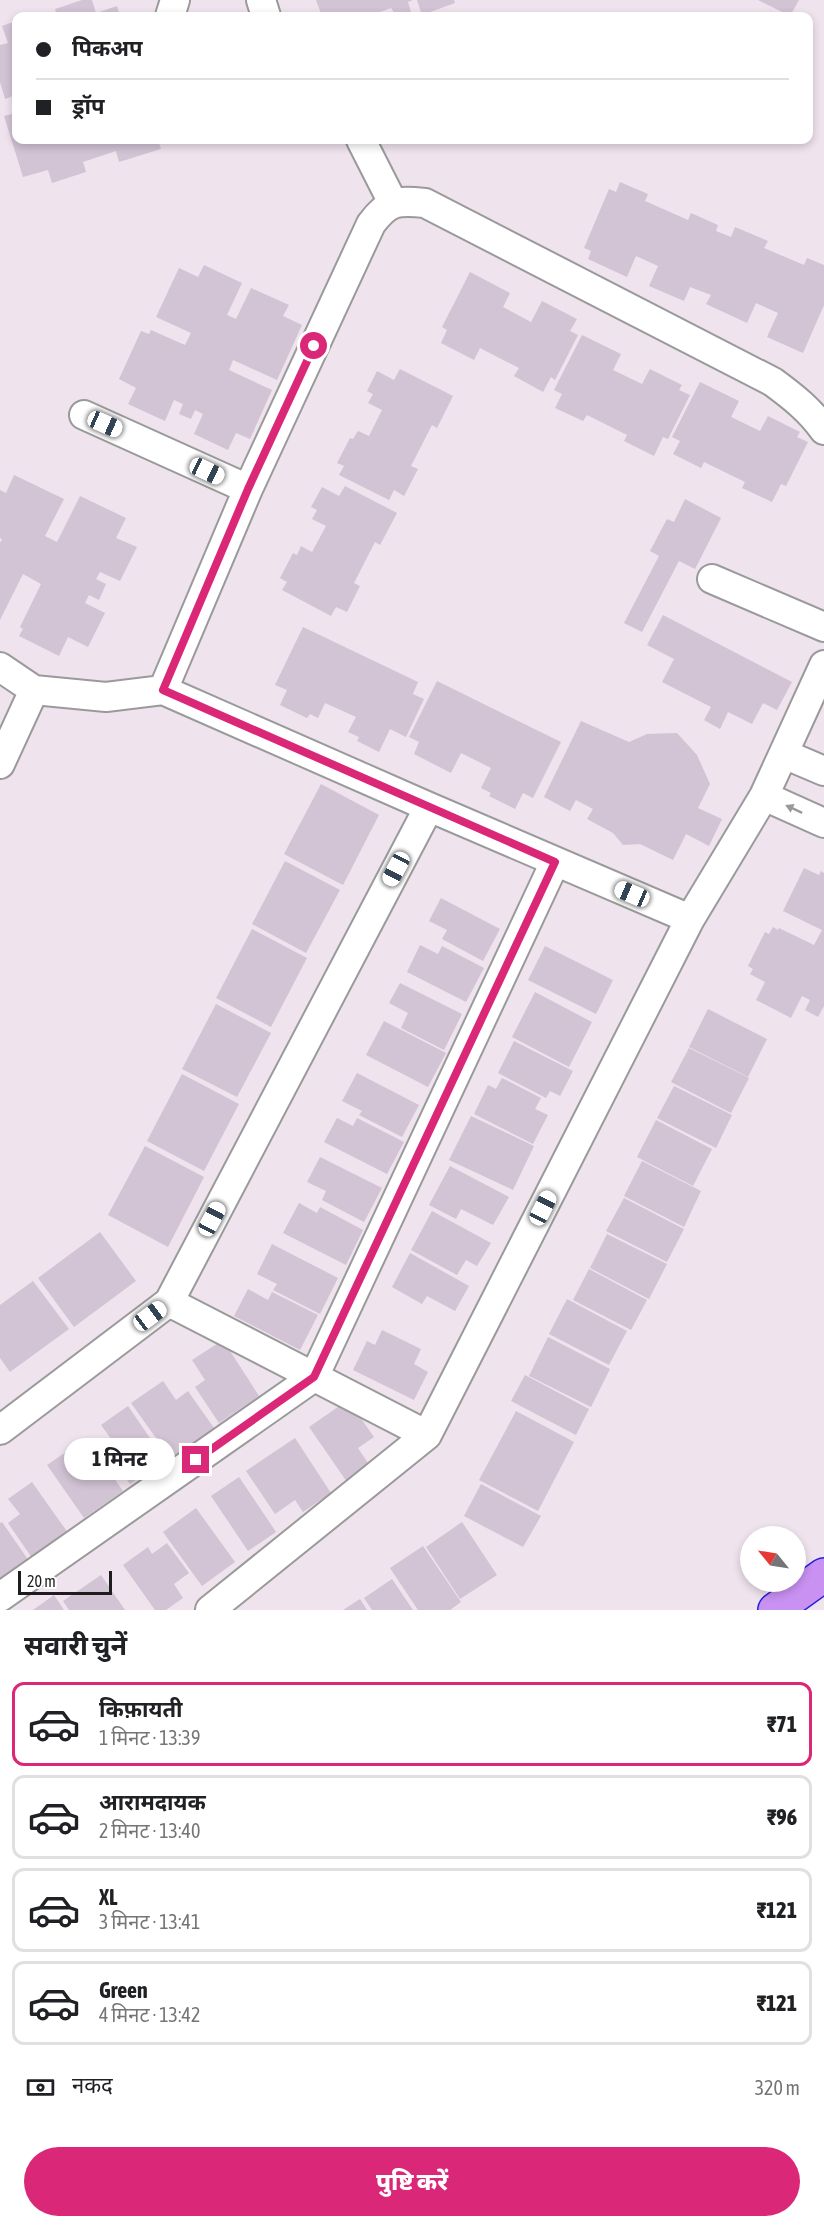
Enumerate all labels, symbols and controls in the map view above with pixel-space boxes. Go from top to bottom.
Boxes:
text: पिकअप [72,35,143,61]
text: ड्रॉप [72,93,105,119]
route start [300,332,327,359]
car [85,408,125,440]
car [187,455,227,487]
one-way arrow [785,805,802,814]
car [380,849,412,889]
car [612,879,652,909]
car [527,1188,559,1228]
car [196,1199,228,1239]
car [130,1298,170,1334]
callout: 1 मिनट [64,1439,175,1481]
route end [182,1446,209,1473]
text: 1 मिनट [92,1447,147,1470]
north arrow [740,1526,806,1592]
map controls [740,1526,806,1592]
scale bar [18,1568,112,1596]
text: 20 m [27,1572,56,1590]
text: सवारी चुनें [24,1630,127,1661]
text: किफ़ायती [99,1696,183,1722]
icon: car [27,1697,81,1751]
text: ₹71 [767,1711,797,1737]
text: 1 मिनट · 13:39 [99,1726,200,1749]
text: आरामदायक [99,1789,206,1815]
icon: car [27,1790,81,1844]
text: ₹96 [767,1804,797,1830]
text: 2 मिनट · 13:40 [99,1819,200,1842]
icon: car [27,1883,81,1937]
text: XL [99,1884,117,1910]
text: ₹121 [757,1897,797,1923]
text: 3 मिनट · 13:41 [99,1910,200,1933]
icon: car [27,1976,81,2030]
text: Green [99,1977,148,2003]
text: ₹121 [757,1990,797,2016]
text: 4 मिनट · 13:42 [99,2003,200,2026]
icon: cash [24,2071,57,2104]
text: नकद [72,2072,113,2098]
text: 320 m [755,2076,800,2099]
button: पुष्टि करें [24,2147,800,2216]

